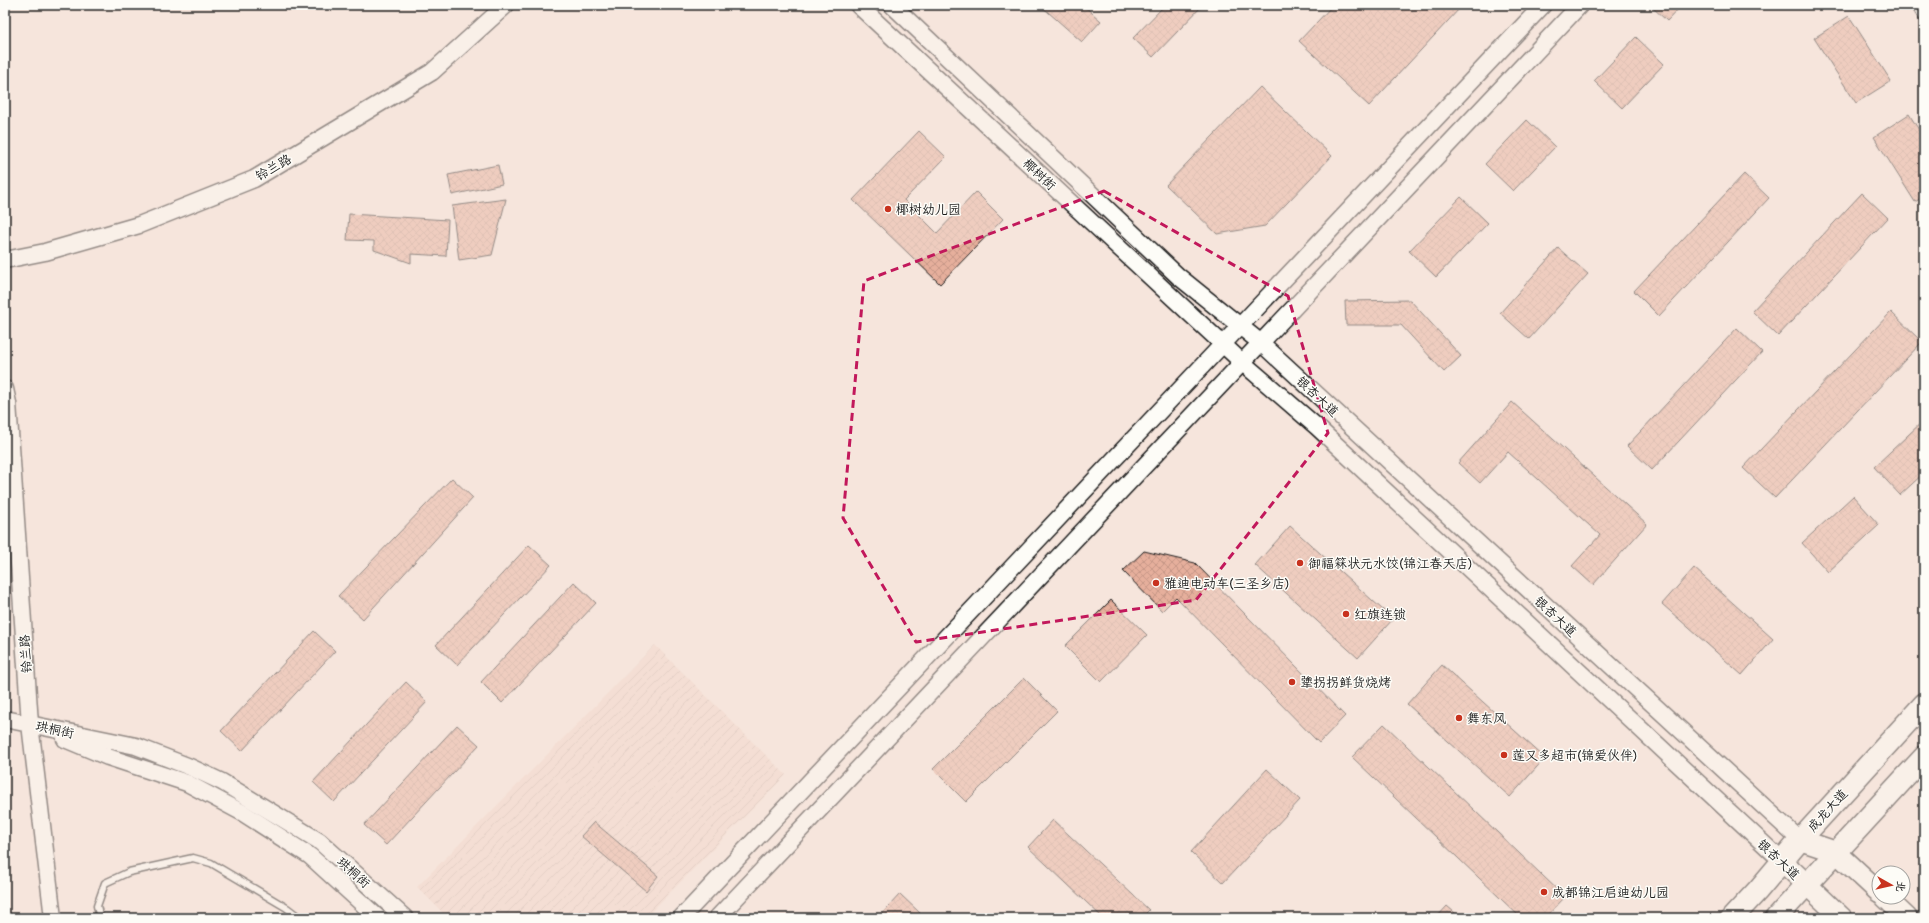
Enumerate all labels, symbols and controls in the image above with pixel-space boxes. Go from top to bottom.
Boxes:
street label: 铃兰路 [253,151,294,185]
street label: 椰树街 [1020,156,1059,194]
place label: 椰树幼儿园 [896,202,961,218]
marker: 椰树幼儿园 [883,204,893,214]
street label: 银杏大道 [1293,373,1342,420]
place label: 御福箖状元水饺(锦江春天店) [1308,556,1473,572]
marker: 御福箖状元水饺(锦江春天店) [1295,558,1305,568]
place label: 雅迪电动车(三圣乡店) [1164,576,1290,592]
marker: 雅迪电动车(三圣乡店) [1151,578,1161,588]
street label: 银杏大道 [1531,593,1580,640]
place label: 红旗连锁 [1354,607,1406,623]
marker: 红旗连锁 [1341,609,1351,619]
street label: 铃兰路 [17,634,35,674]
place label: 犟拐拐鲜货烧烤 [1300,675,1391,691]
marker: 犟拐拐鲜货烧烤 [1287,677,1297,687]
place label: 舞东风 [1467,711,1506,727]
marker: 舞东风 [1454,713,1464,723]
street label: 珙桐街 [34,718,76,742]
place label: 莲又多超市(锦爱伙伴) [1512,748,1638,764]
marker: 莲又多超市(锦爱伙伴) [1499,750,1509,760]
street label: 成龙大道 [1804,786,1851,835]
street label: 银杏大道 [1754,836,1803,883]
street label: 珙桐街 [333,854,373,892]
north arrow [1871,865,1911,905]
text: 北 [1893,880,1908,893]
place label: 成都锦江启迪幼儿园 [1552,885,1669,901]
marker: 成都锦江启迪幼儿园 [1539,887,1549,897]

